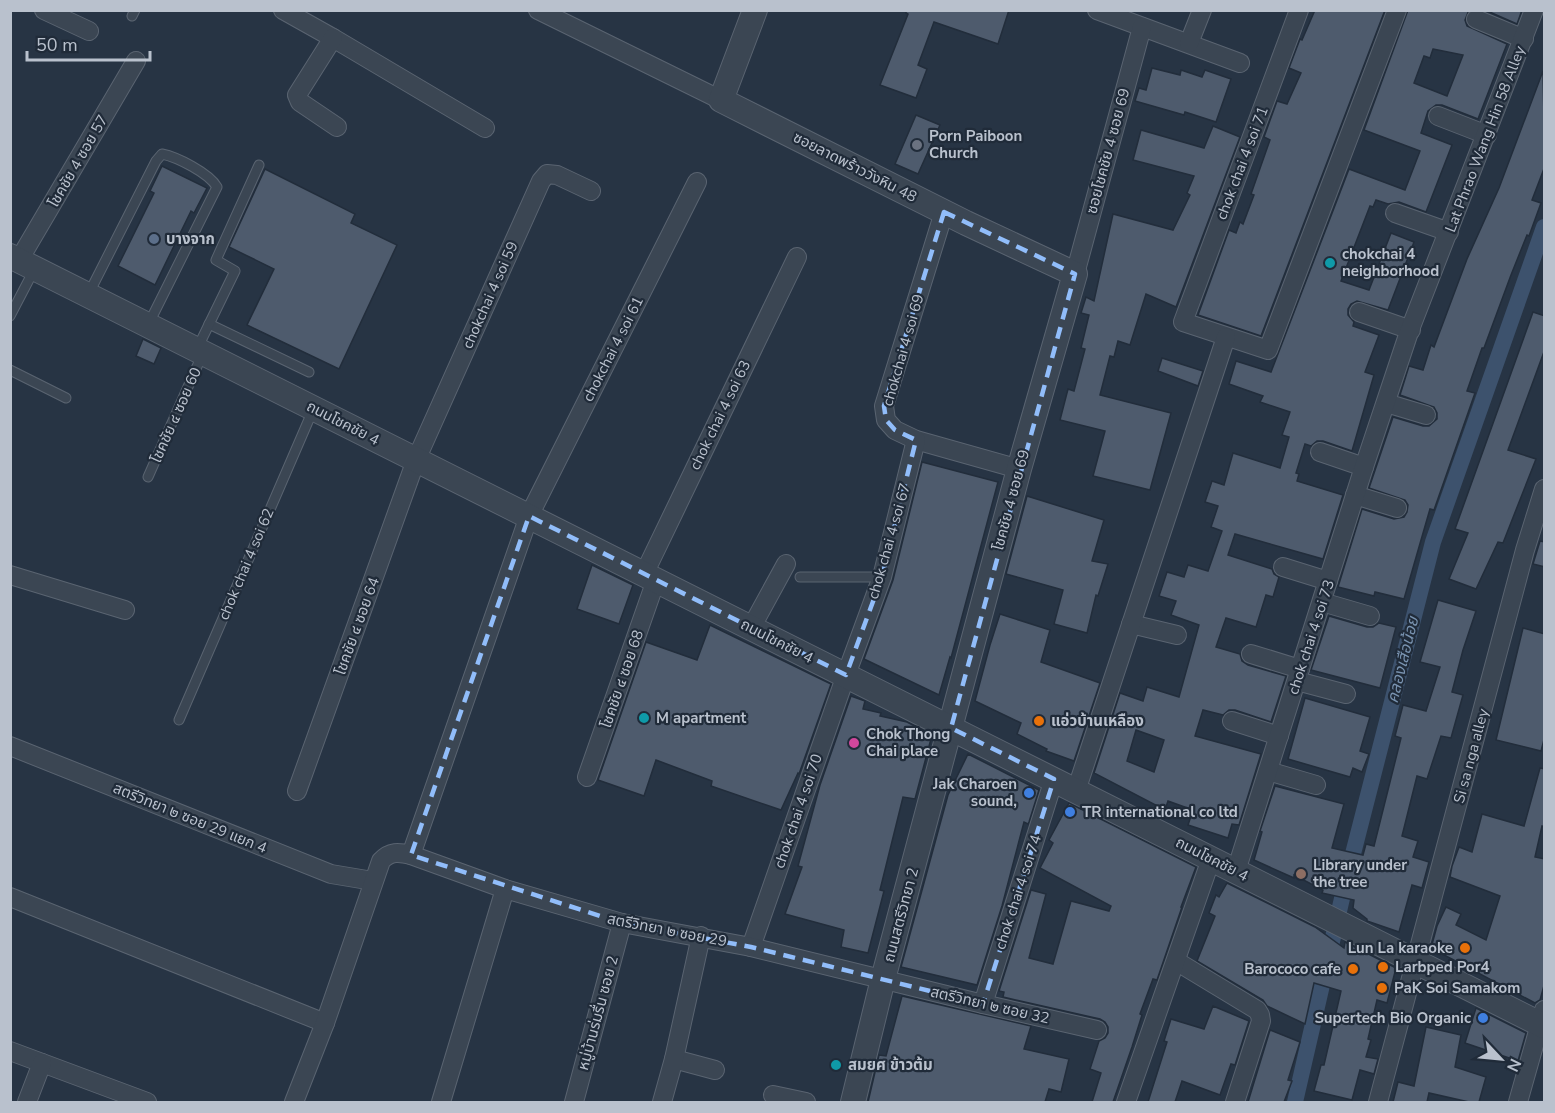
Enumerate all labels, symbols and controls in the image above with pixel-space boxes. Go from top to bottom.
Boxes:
scale bar [27,24,150,62]
text: 50 m [36,33,78,57]
street label: Lat Phrao Wang Hin 58 Alley [1440,43,1530,235]
street label: ซอยโชคชัย 4 ซอย 69 [1082,86,1134,216]
street label: chok chai 4 soi 71 [1211,104,1273,222]
street label: โชคชัย 4 ซอย 57 [43,111,113,211]
place label: Porn Paiboon Church [929,126,1022,163]
street label: ซอยลาดพร้าววังหิน 48 [790,127,920,207]
marker: Porn Paiboon Church [910,138,924,152]
place label: บางจาก [166,229,215,249]
marker: บางจาก [147,232,161,246]
street label: chokchai 4 soi 59 [457,238,523,352]
place label: chokchai 4 neighborhood [1342,244,1439,281]
marker: chokchai 4 neighborhood [1323,256,1337,270]
street label: chokchai 4 soi 69 [877,292,929,408]
street label: chokchai 4 soi 61 [578,293,648,405]
street label: chok chai 4 soi 63 [685,357,755,473]
street label: โชคชัย ๔ ซอย 60 [146,364,206,466]
street label: ถนนโชคชัย 4 [303,396,383,450]
street label: โชคชัย 4 ซอย 69 [988,447,1034,553]
street label: chok chai 4 soi 67 [863,481,915,601]
street label: chok chai 4 soi 62 [213,505,279,623]
street label: โชคชัย ๔ ซอย 64 [330,574,384,678]
street label: chok chai 4 soi 73 [1283,577,1339,697]
water label: คลองเสือน้อย [1382,613,1425,705]
street label: ถนนโชคชัย 4 [737,614,817,668]
street label: โชคชัย ๔ ซอย 68 [596,627,648,731]
street label: Si sa nga alley [1449,706,1493,805]
place label: M apartment [656,708,747,728]
marker: M apartment [637,711,651,725]
place label: แอ่วบ้านเหลือง [1051,711,1144,731]
marker: แอ่วบ้านเหลือง [1032,714,1046,728]
place label: Chok Thong Chai place [866,724,950,761]
marker: Chok Thong Chai place [847,736,861,750]
street label: chok chai 4 soi 70 [769,751,827,871]
place label: Jak Charoen sound, [932,774,1017,811]
street label: สตรีวิทยา ๒ ซอย 29 แยก 4 [110,778,270,858]
marker: Jak Charoen sound, [1022,786,1036,800]
place label: TR international co ltd [1082,802,1238,822]
marker: TR international co ltd [1063,805,1077,819]
street label: chok chai 4 soi 74 [990,832,1046,952]
street label: ถนนโชคชัย 4 [1172,832,1252,886]
place label: Library under the tree [1313,855,1407,892]
street label: ถนนสตรีวิทยา 2 [879,865,923,965]
marker: Library under the tree [1294,867,1308,881]
street label: สตรีวิทยา ๒ ซอย 29 [605,909,729,951]
place label: Lun La karaoke [1348,938,1453,958]
marker: Lun La karaoke [1458,941,1472,955]
street label: หมู่บ้านร่มรื่น ซอย 2 [572,953,623,1073]
place label: Larbped Por4 [1395,957,1490,977]
place label: Barococo cafe [1244,959,1341,979]
marker: Larbped Por4 [1376,960,1390,974]
marker: Barococo cafe [1346,962,1360,976]
place label: PaK Soi Samakom [1394,978,1520,998]
marker: PaK Soi Samakom [1375,981,1389,995]
street label: สตรีวิทยา ๒ ซอย 32 [929,982,1051,1028]
place label: Supertech Bio Organic [1314,1008,1471,1028]
marker: Supertech Bio Organic [1476,1011,1490,1025]
north arrow [1471,1029,1531,1089]
place label: สมยศ ข้าวต้ม [848,1055,933,1075]
text: N [1501,1055,1526,1075]
marker: สมยศ ข้าวต้ม [829,1058,843,1072]

